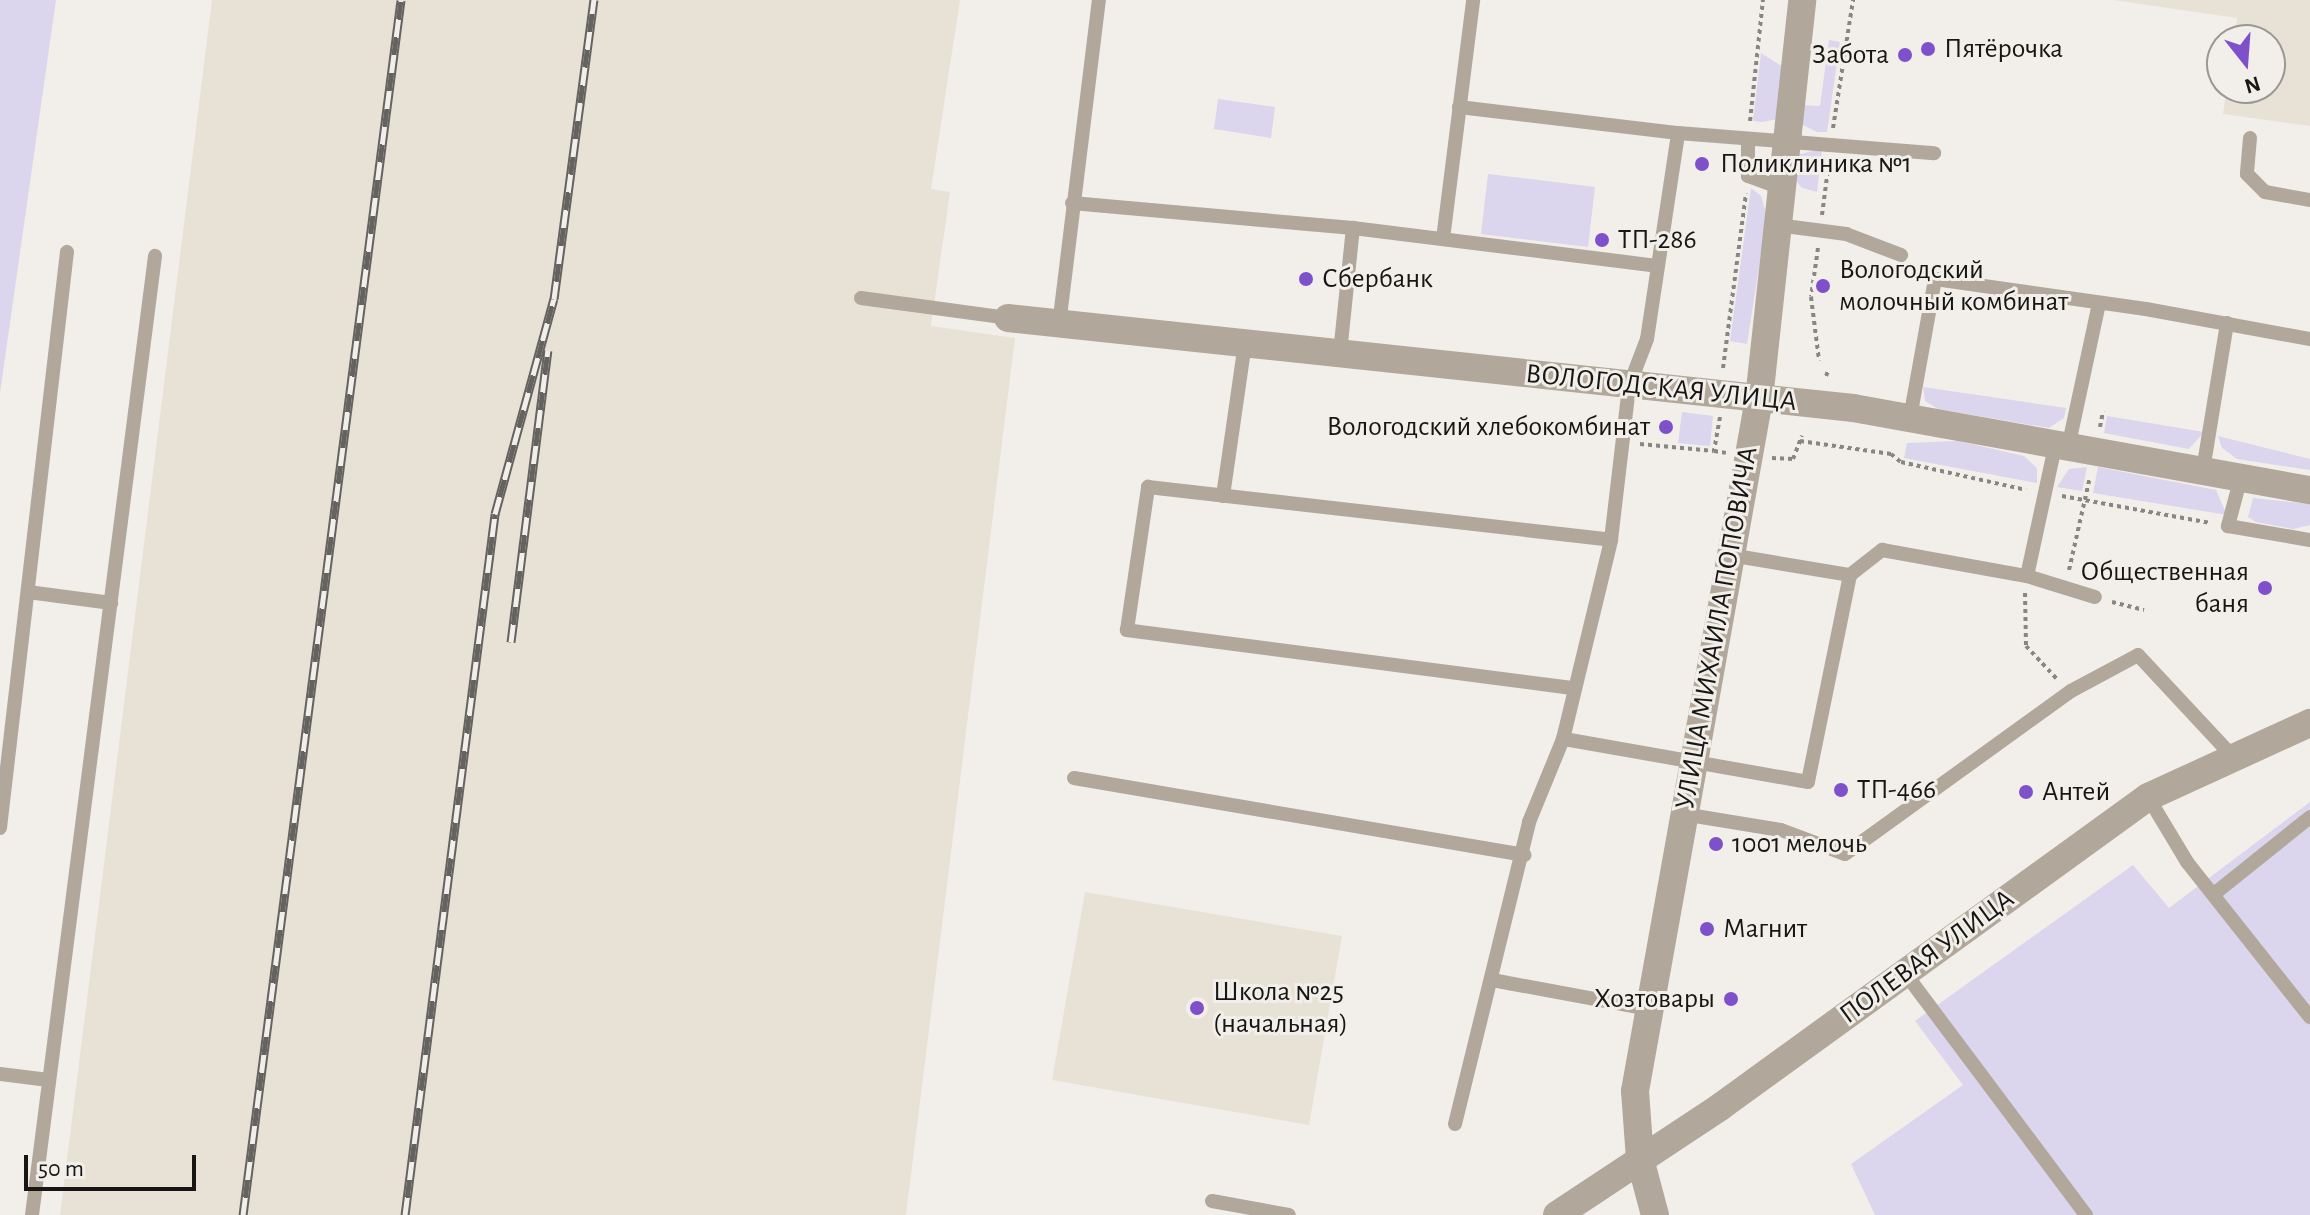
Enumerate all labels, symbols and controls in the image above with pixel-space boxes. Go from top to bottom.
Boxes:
north arrow [2206,24,2286,104]
place label: Пятёрочка [1944,32,2063,66]
place label: Забота [1812,38,1889,72]
marker: Пятёрочка [1919,40,1937,58]
marker: Забота [1896,46,1914,64]
text: N [2242,72,2263,98]
place label: Поликлиника №1 [1720,147,1912,181]
marker: Поликлиника №1 [1691,153,1713,175]
place label: ТП-286 [1618,223,1697,257]
marker: ТП-286 [1593,231,1611,249]
place label: Вологодский молочный комбинат [1839,253,2068,319]
place label: Сбербанк [1322,262,1433,296]
marker: Сбербанк [1297,270,1315,288]
marker: Вологодский молочный комбинат [1814,277,1832,295]
street label: ВОЛОГОДСКАЯ УЛИЦА [1524,357,1798,419]
place label: Вологодский хлебокомбинат [1326,410,1650,444]
marker: Вологодский хлебокомбинат [1657,418,1675,436]
street label: УЛИЦА МИХАИЛА ПОПОВИЧА [1669,444,1765,812]
place label: Общественная баня [2080,555,2249,621]
marker: Общественная баня [2256,579,2274,597]
place label: ТП-466 [1857,773,1936,807]
place label: Антей [2042,775,2110,809]
marker: ТП-466 [1832,781,1850,799]
marker: Антей [2017,783,2035,801]
place label: 1001 мелочь [1732,827,1867,861]
marker: 1001 мелочь [1707,835,1725,853]
street label: ПОЛЕВАЯ УЛИЦА [1833,882,2021,1032]
place label: Магнит [1723,912,1807,946]
marker: Магнит [1698,920,1716,938]
place label: Школа №25 (начальная) [1213,975,1348,1041]
place label: Хозтовары [1594,982,1715,1016]
marker: Хозтовары [1722,990,1740,1008]
marker: Школа №25 (начальная) [1188,999,1206,1017]
scale bar [28,1139,200,1189]
text: 50 m [38,1157,84,1181]

